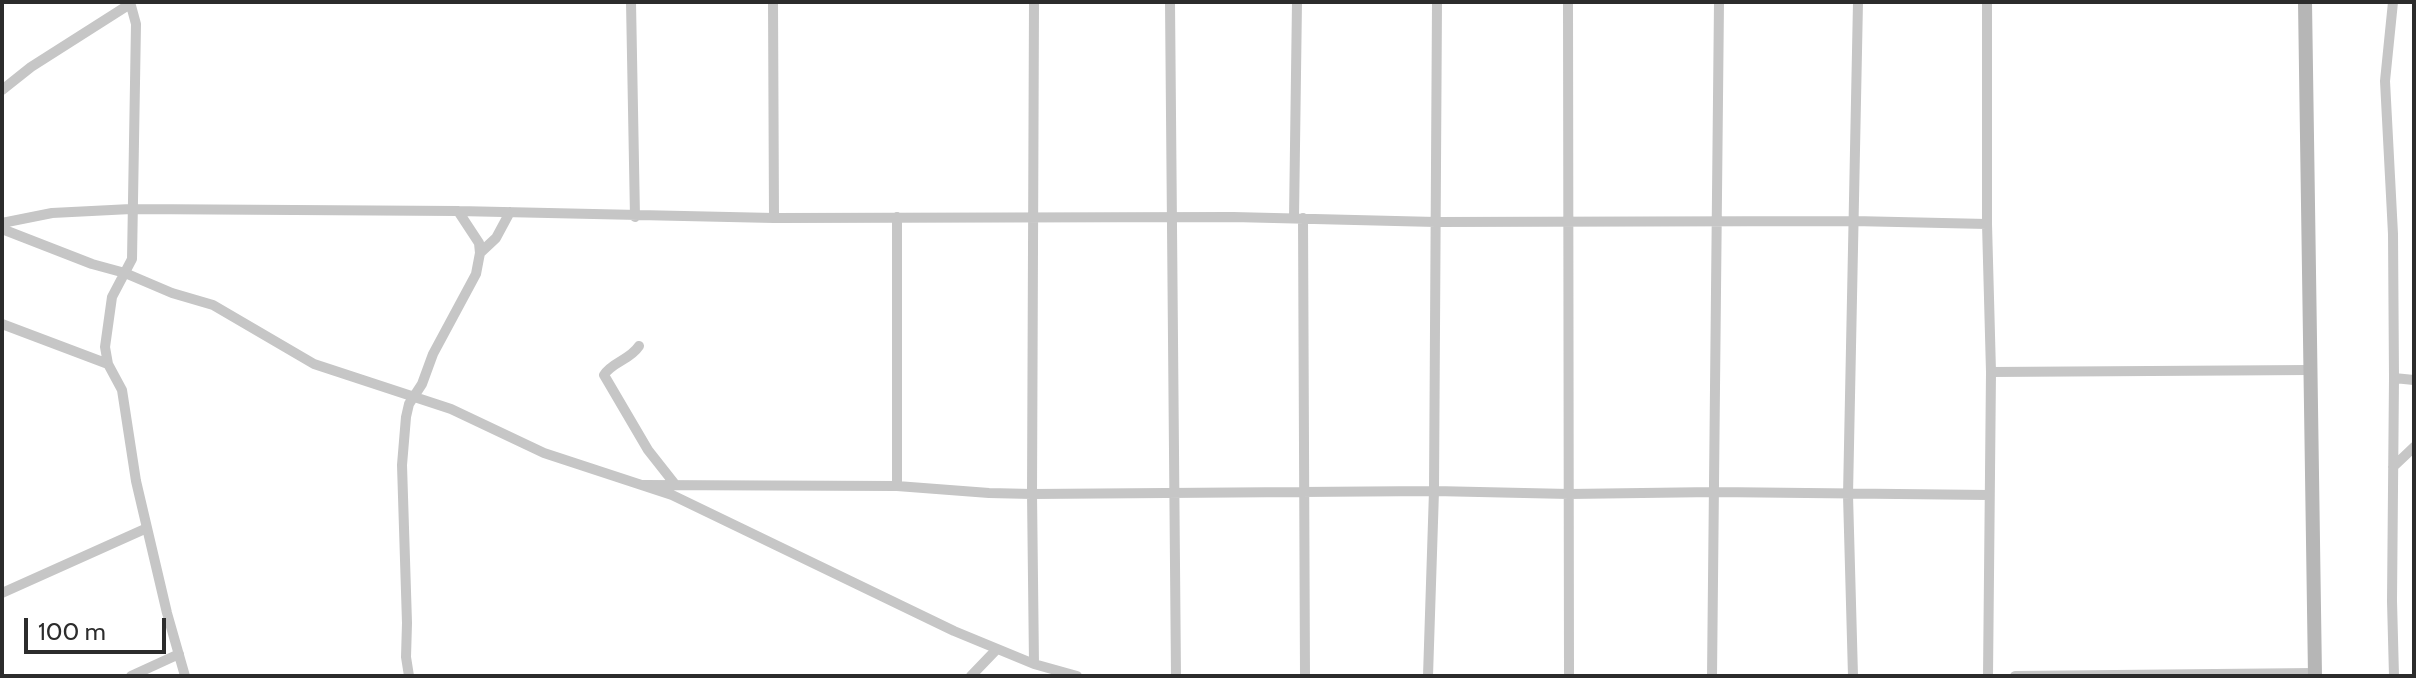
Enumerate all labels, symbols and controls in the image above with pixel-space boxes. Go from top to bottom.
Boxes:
scale bar [28,602,170,652]
text: 100 m [38,617,106,646]

